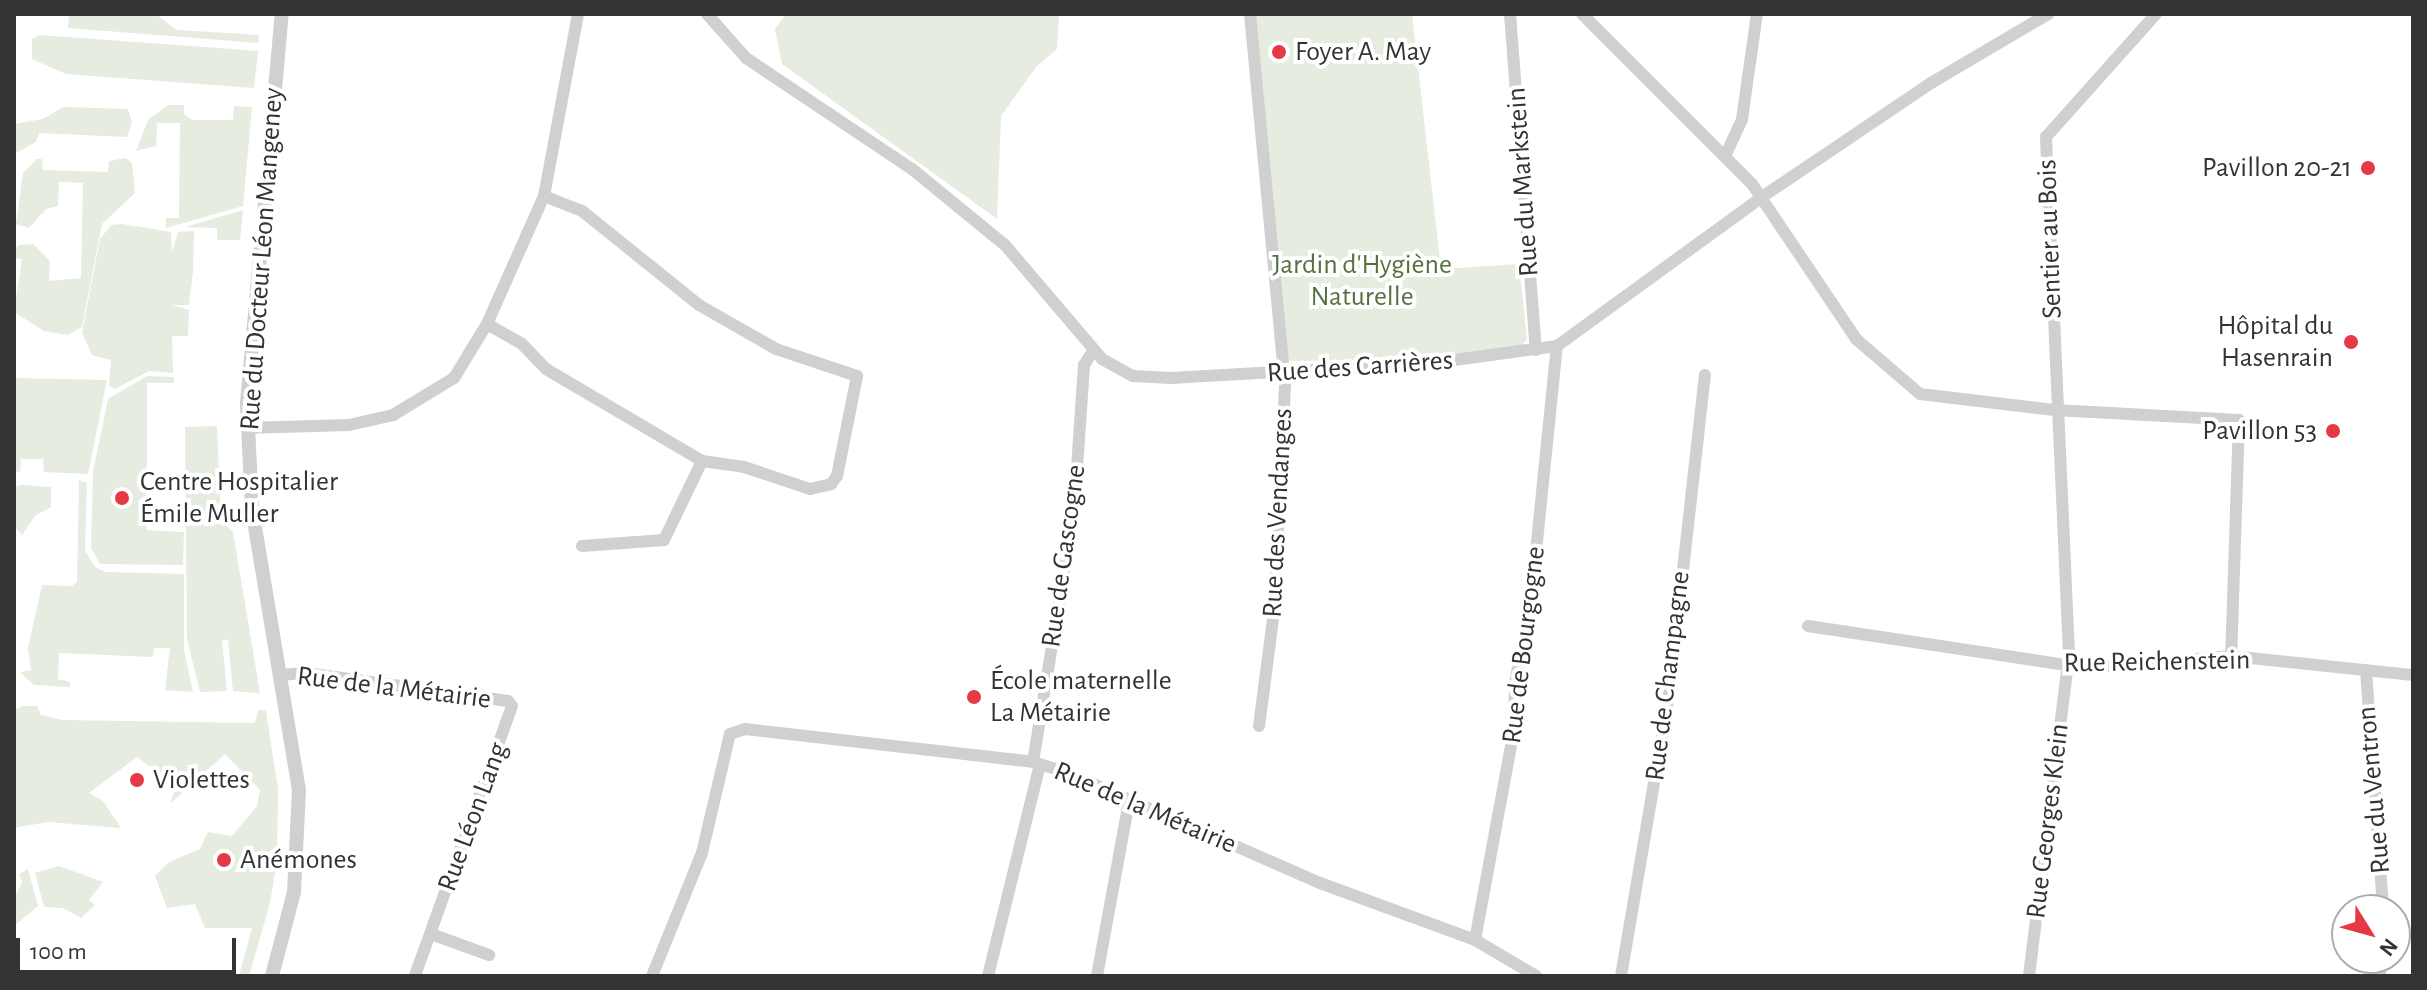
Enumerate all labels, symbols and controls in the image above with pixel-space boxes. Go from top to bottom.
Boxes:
place label: Foyer A. May [1295,35,1431,69]
marker: Foyer A. May [1270,43,1288,61]
street label: Rue du Markstein [1500,86,1546,278]
street label: Rue du Docteur Léon Mangeney [233,87,291,431]
place label: Pavillon 20-21 [2202,151,2352,185]
street label: Sentier au Bois [2030,159,2070,319]
marker: Pavillon 20-21 [2359,159,2377,177]
park label: Jardin d'Hygiène Naturelle [1272,248,1452,314]
place label: Hôpital du Hasenrain [2217,309,2333,375]
marker: Hôpital du Hasenrain [2340,331,2362,353]
street label: Rue des Carrières [1266,344,1454,390]
street label: Rue des Vendanges [1256,407,1300,619]
place label: Pavillon 53 [2202,414,2317,448]
marker: Pavillon 53 [2324,422,2342,440]
street label: Rue de Gascogne [1035,462,1093,650]
place label: Centre Hospitalier Émile Muller [140,465,338,531]
marker: Centre Hospitalier Émile Muller [111,487,133,509]
street label: Rue de Bourgogne [1495,544,1553,746]
street label: Rue de Champagne [1638,569,1698,783]
street label: Rue Reichenstein [2063,644,2251,680]
street label: Rue de la Métairie [295,659,493,717]
place label: École maternelle La Métairie [990,664,1172,730]
marker: École maternelle La Métairie [965,688,983,706]
street label: Rue du Ventron [2350,705,2398,875]
street label: Rue Georges Klein [2019,722,2077,920]
street label: Rue Léon Lang [431,738,515,896]
street label: Rue de la Métairie [1049,754,1241,862]
place label: Violettes [153,763,250,797]
marker: Violettes [128,771,146,789]
place label: Anémones [240,843,357,877]
marker: Anémones [215,851,233,869]
north arrow [2331,894,2411,974]
scale bar [20,922,240,972]
text: N [2375,935,2402,960]
text: 100 m [30,940,87,964]

